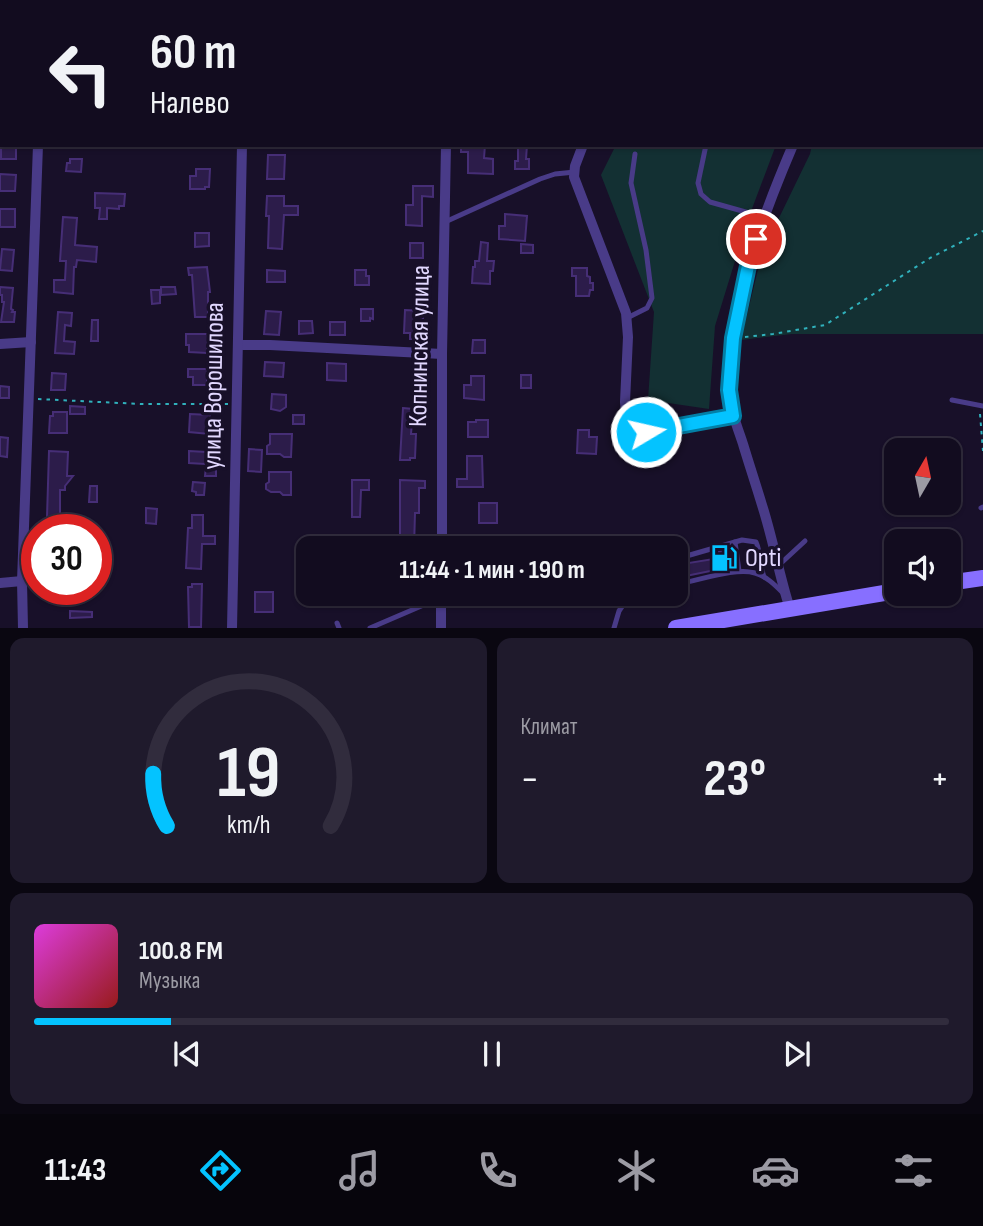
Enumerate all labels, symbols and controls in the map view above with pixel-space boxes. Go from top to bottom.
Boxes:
text: 60 m [150,24,237,83]
icon: left [35,28,126,119]
text: Налево [150,84,230,123]
pin [726,209,786,269]
icon: arrive [737,220,775,258]
street label: Копнинская улица [403,265,437,427]
street label: улица Ворошилова [197,302,231,470]
position arrow [609,395,683,469]
north arrow [884,438,961,514]
map controls [884,438,961,606]
speed limit sign: 30 [21,514,112,605]
button: sound [884,529,961,606]
fuel station icon: Opti [709,543,739,573]
place label: Opti [745,543,781,574]
text: 11:44 · 1 мин · 190 m [399,555,585,586]
text: Климат [521,713,578,741]
text: 19 [217,731,280,819]
text: 23° [704,748,766,811]
text: − [521,757,539,802]
text: + [930,757,949,802]
text: km/h [227,810,270,841]
text: 100.8 FM [139,936,223,967]
text: Музыка [139,967,200,995]
icon: previous [168,1035,206,1073]
icon: pause [473,1035,511,1073]
icon: next [778,1035,816,1073]
icon: directions [196,1146,245,1195]
icon: music [335,1146,384,1195]
icon: phone [473,1146,522,1195]
icon: climate [612,1146,661,1195]
icon: car [751,1146,800,1195]
icon: filters [889,1146,938,1195]
text: 11:43 [45,1151,106,1190]

